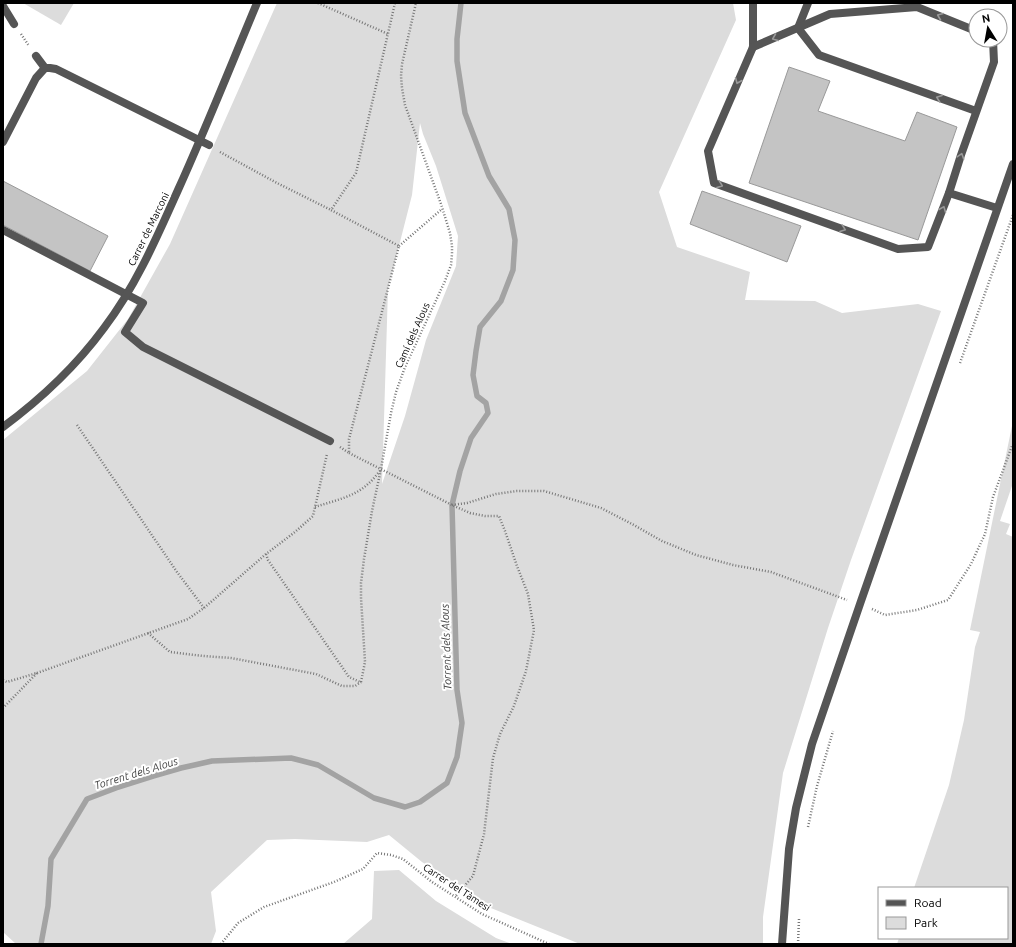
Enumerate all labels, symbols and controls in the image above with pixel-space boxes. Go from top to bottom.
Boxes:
north arrow [968,8,1008,48]
text: N [981,12,991,25]
one-way arrow [936,13,944,21]
one-way arrow [771,33,778,41]
one-way arrow [735,77,743,84]
one-way arrow [936,94,943,103]
one-way arrow [956,153,964,160]
one-way arrow [717,180,724,188]
street label: Carrer de Marconi [126,191,171,268]
one-way arrow [939,206,947,213]
one-way arrow [839,224,846,233]
street label: Camí dels Alous [393,301,432,370]
water label: Torrent dels Alous [438,603,454,690]
water label: Torrent dels Alous [93,755,179,791]
street label: Carrer del Tàmesi [421,862,492,913]
legend [878,887,1008,939]
text: Road [914,896,942,909]
text: Park [914,916,938,929]

